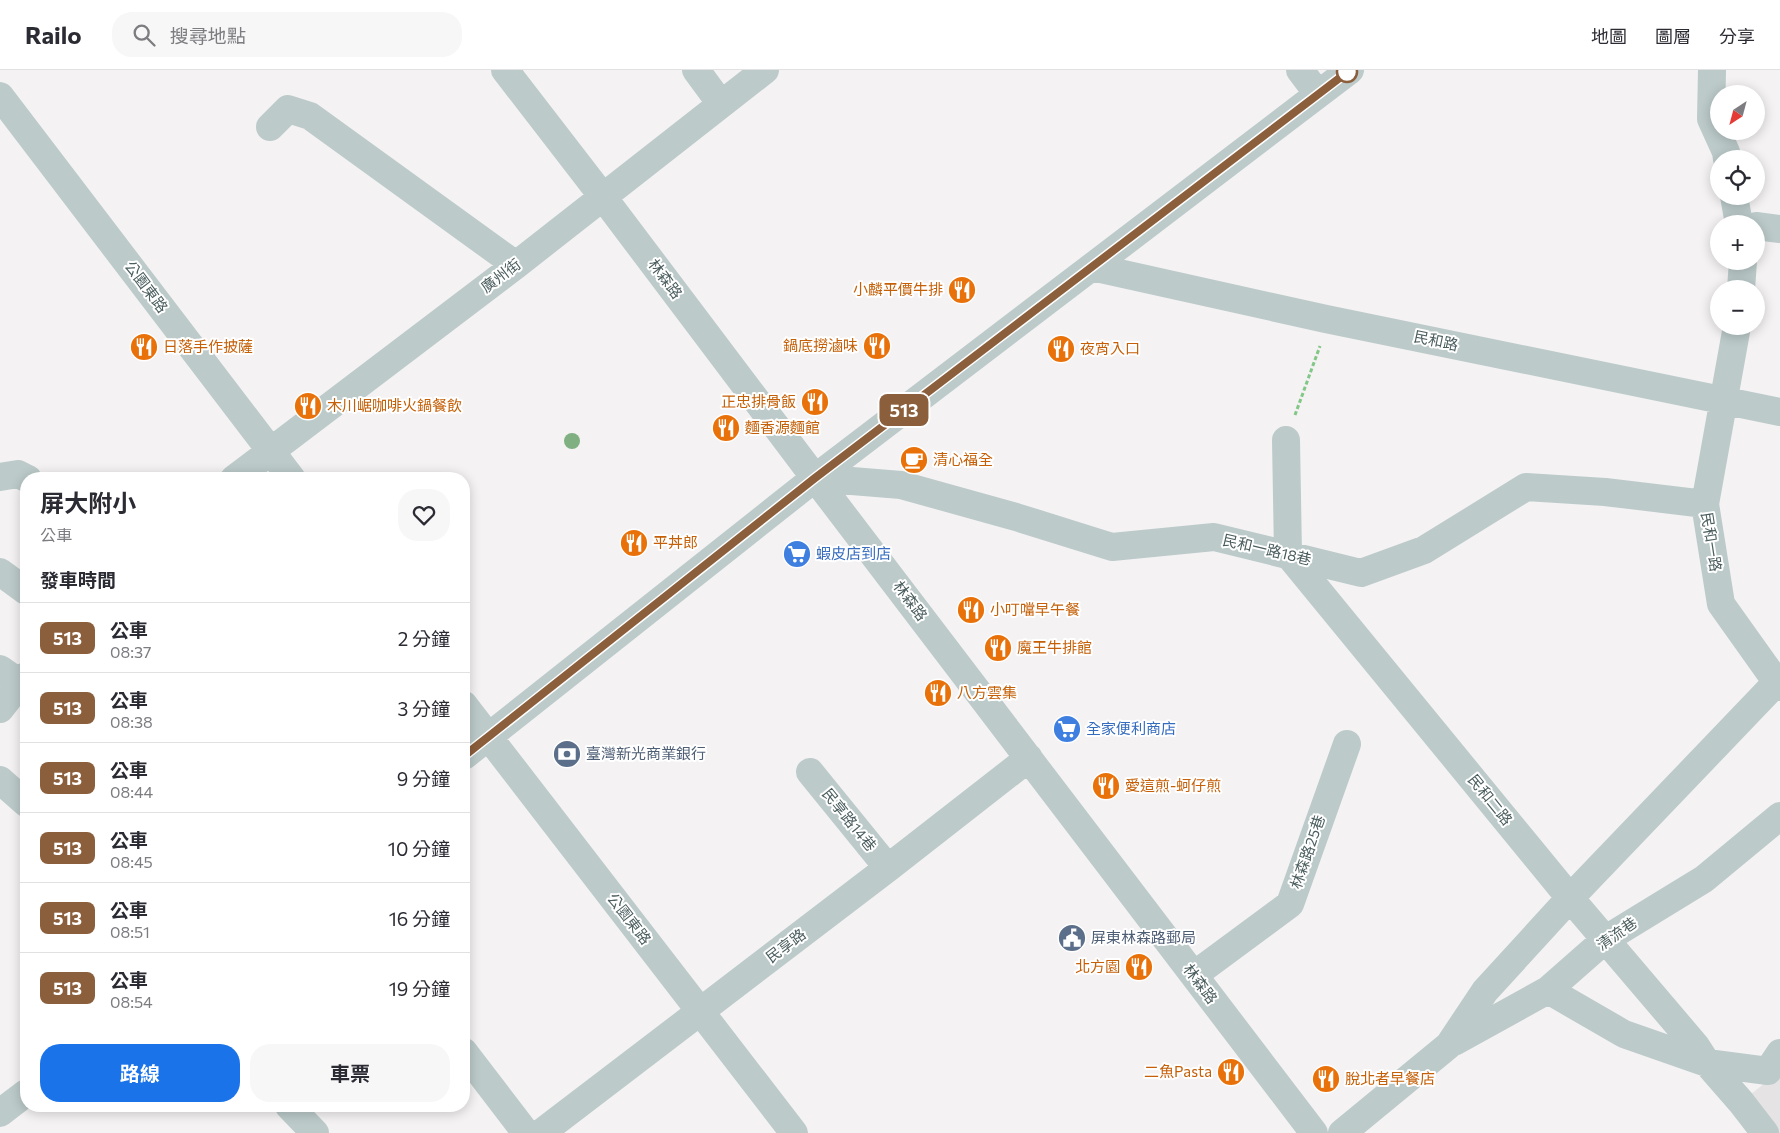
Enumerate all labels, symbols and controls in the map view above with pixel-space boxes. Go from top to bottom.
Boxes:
search box [112,12,462,57]
text: Railo [25,20,82,49]
icon: search [130,21,158,49]
text: 搜尋地點 [170,24,246,47]
text: 地圖 [1591,25,1627,47]
text: 圖層 [1655,25,1691,47]
text: 分享 [1719,25,1755,47]
unlabelled marker [1336,61,1358,83]
north arrow [1710,85,1765,140]
map controls [1710,85,1765,335]
button: locate [1710,150,1765,205]
button: + [1710,215,1765,270]
street label: 廣州街 [477,254,524,296]
street label: 林森路 [645,255,687,302]
street label: 公園東路 [122,257,172,316]
restaurant icon: 小麟平價牛排 [947,275,977,305]
place label: 小麟平價牛排 [853,280,943,298]
button: − [1710,280,1765,335]
street label: 民和路 [1412,327,1460,354]
restaurant icon: 鍋底撈滷味 [862,331,892,361]
restaurant icon: 日落手作披薩 [129,332,159,362]
restaurant icon: 夜宵入口 [1046,334,1076,364]
place label: 鍋底撈滷味 [783,336,858,354]
place label: 日落手作披薩 [163,337,253,355]
place label: 夜宵入口 [1080,339,1140,357]
restaurant icon: 正忠排骨飯 [800,387,830,417]
restaurant icon: 木川崌咖啡火鍋餐飲 [293,391,323,421]
place label: 正忠排骨飯 [721,392,796,410]
line badge: 513 [875,394,933,426]
place label: 木川崌咖啡火鍋餐飲 [327,396,462,414]
text: 513 [889,399,919,421]
restaurant icon: 麵香源麵館 [711,413,741,443]
place label: 麵香源麵館 [745,418,820,436]
cafe icon: 清心福全 [899,445,929,475]
place label: 清心福全 [933,450,993,468]
text: 屏大附小 [40,488,136,517]
button: heart [398,489,450,541]
street label: 民和一路 [1698,511,1726,573]
text: 公車 [40,525,72,544]
restaurant icon: 平丼郎 [619,528,649,558]
street label: 民和一路18巷 [1221,530,1313,568]
place label: 平丼郎 [653,533,698,551]
supermarket icon: 蝦皮店到店 [782,539,812,569]
place label: 蝦皮店到店 [816,544,891,562]
text: 發車時間 [40,568,116,591]
street label: 林森路 [890,577,932,624]
restaurant icon: 小叮噹早午餐 [956,595,986,625]
place label: 小叮噹早午餐 [990,600,1080,618]
text: 公車 [110,618,148,641]
text: 513 [53,627,82,649]
text: 2 分鐘 [398,627,450,650]
restaurant icon: 魔王牛排館 [983,633,1013,663]
place label: 魔王牛排館 [1017,638,1092,656]
text: 08:37 [110,642,151,661]
restaurant icon: 八方雲集 [923,678,953,708]
place label: 八方雲集 [957,683,1017,701]
text: 公車 [110,688,148,711]
text: 513 [53,697,82,719]
text: 3 分鐘 [398,697,450,720]
text: 08:38 [110,712,153,731]
supermarket icon: 全家便利商店 [1052,714,1082,744]
place label: 全家便利商店 [1086,719,1176,737]
bank icon: 臺灣新光商業銀行 [552,739,582,769]
place label: 臺灣新光商業銀行 [586,744,706,762]
text: 公車 [110,758,148,781]
text: 513 [53,767,82,789]
text: 9 分鐘 [397,767,450,790]
street label: 民和二路 [1465,770,1517,828]
restaurant icon: 愛這煎-蚵仔煎 [1091,771,1121,801]
place label: 愛這煎-蚵仔煎 [1125,776,1221,794]
text: 08:44 [110,782,153,801]
street label: 民享路14巷 [819,784,881,854]
street label: 林森路25巷 [1286,812,1328,891]
text: 公車 [110,828,148,851]
text: 513 [53,837,82,859]
text: 10 分鐘 [388,837,450,860]
text: 08:45 [110,852,153,871]
street label: 公園東路 [604,889,655,948]
text: 公車 [110,898,148,921]
text: 513 [53,907,82,929]
text: 16 分鐘 [389,907,450,930]
street label: 清流巷 [1593,913,1640,953]
text: 08:51 [110,922,150,941]
public building icon: 屏東林森路郵局 [1057,923,1087,953]
street label: 民享路 [762,924,809,966]
place label: 屏東林森路郵局 [1091,928,1196,946]
restaurant icon: 北方園 [1124,952,1154,982]
place label: 北方園 [1075,957,1120,975]
street label: 林森路 [1180,960,1222,1007]
text: 公車 [110,968,148,991]
text: 513 [53,977,82,999]
text: 19 分鐘 [389,977,450,1000]
text: 08:54 [110,992,153,1011]
button: 路線 [40,1044,240,1102]
button: 車票 [250,1044,450,1102]
restaurant icon: 二魚Pasta [1216,1057,1246,1087]
place label: 二魚Pasta [1144,1062,1212,1080]
restaurant icon: 脫北者早餐店 [1311,1064,1341,1094]
place label: 脫北者早餐店 [1345,1069,1435,1087]

